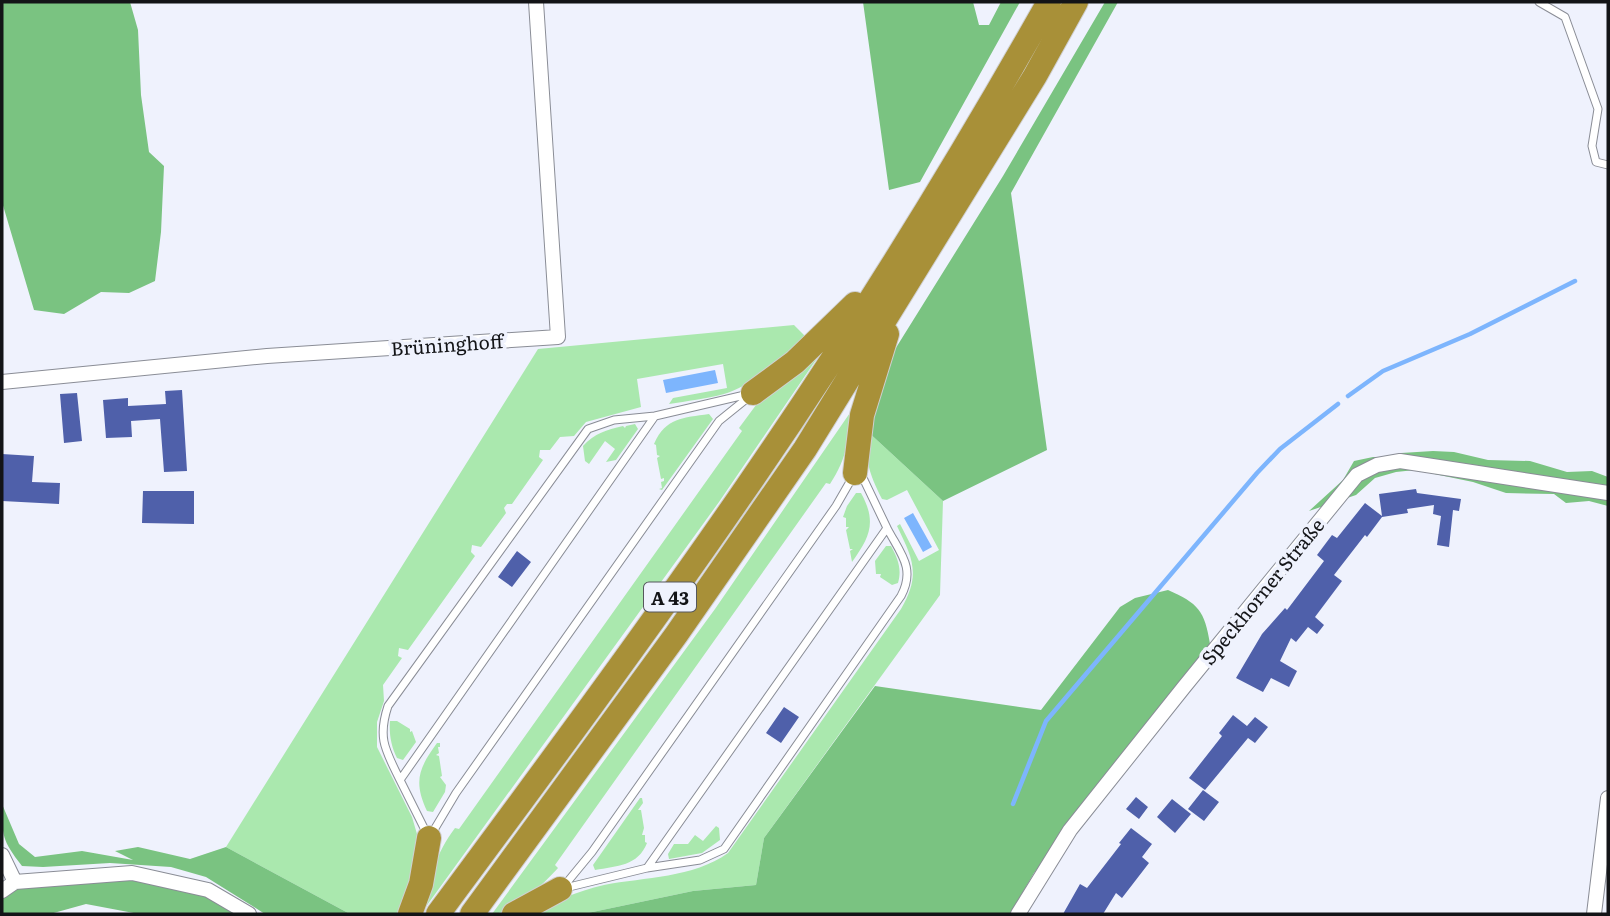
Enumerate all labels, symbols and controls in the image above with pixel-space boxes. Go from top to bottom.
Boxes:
street label: Brüninghoff [390,326,506,362]
street label: Speckhorner Straße [1194,512,1330,670]
road number: A 43 [644,582,696,612]

